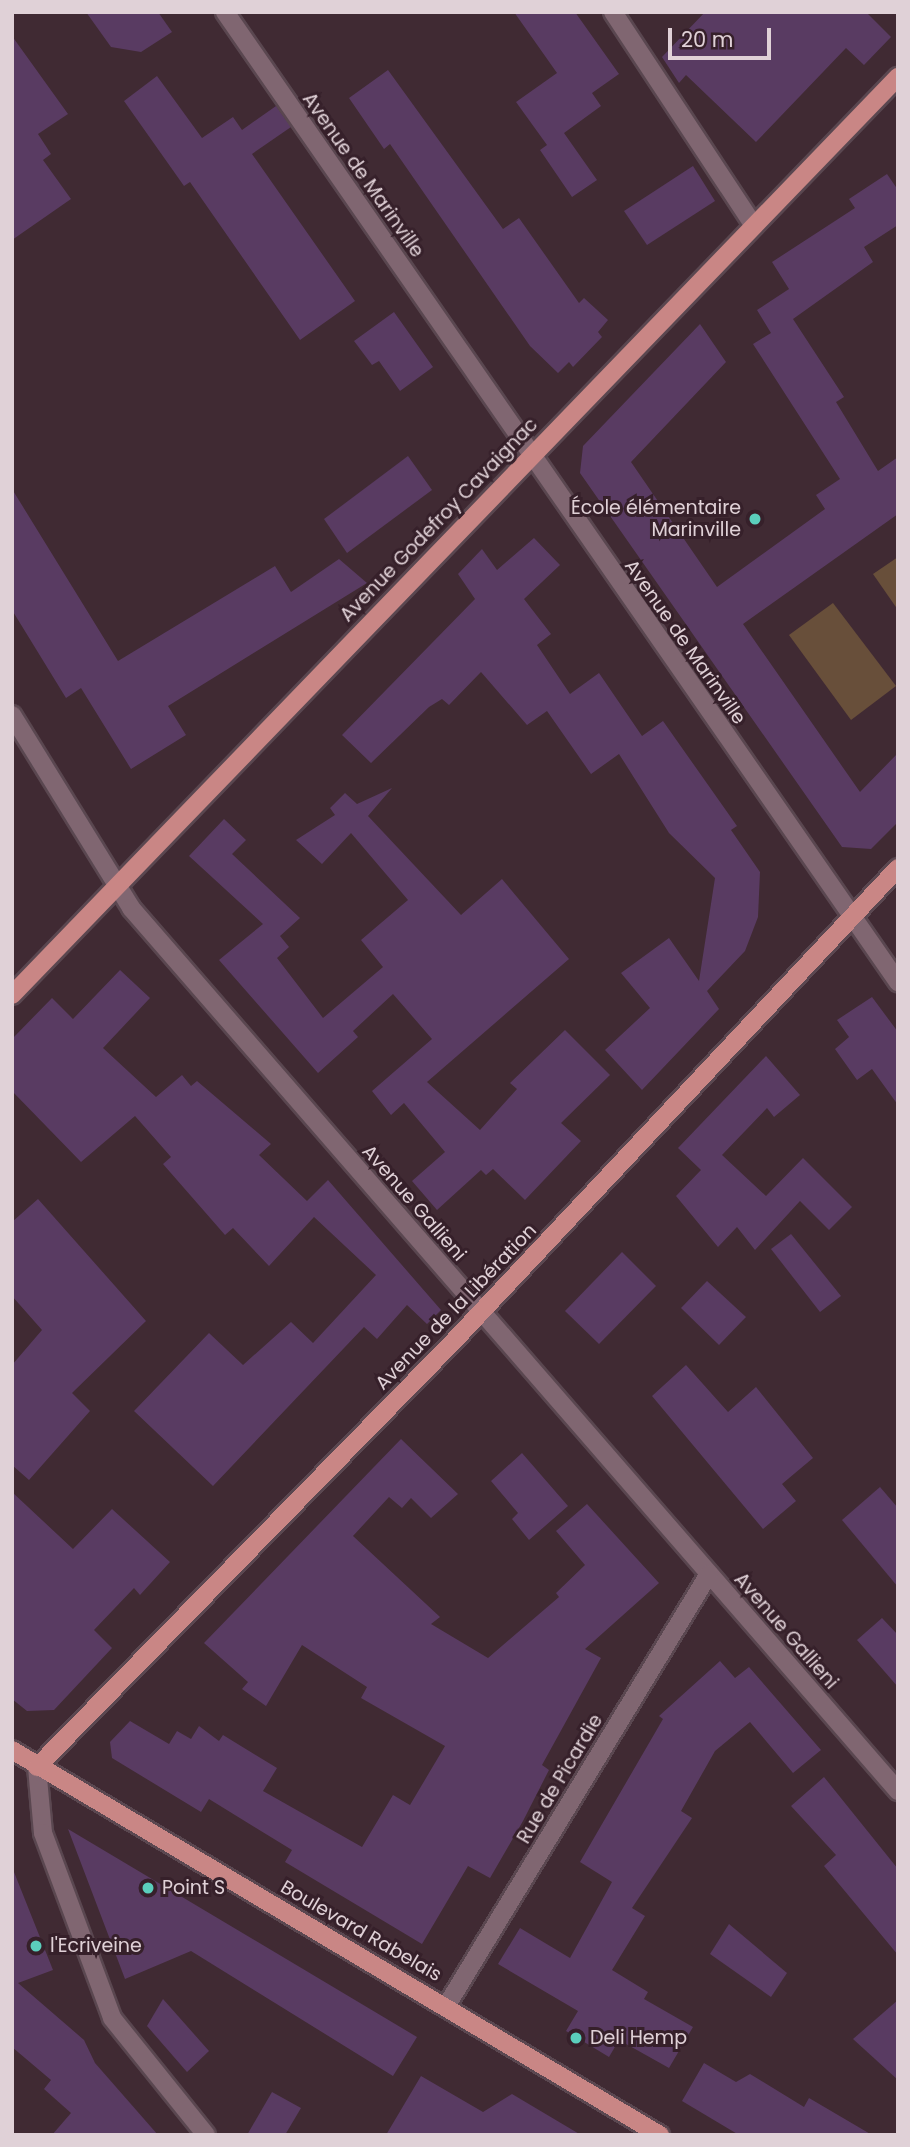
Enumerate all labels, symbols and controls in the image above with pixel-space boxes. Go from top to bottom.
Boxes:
scale bar [672,14,775,58]
text: 20 m [681,25,734,54]
street label: Avenue de Marinville [298,88,428,262]
street label: Avenue Godefroy Cavaignac [336,413,542,627]
place label: École élémentaire Marinville [571,497,741,541]
marker: École élémentaire Marinville [747,511,763,527]
street label: Avenue de Marinville [620,555,750,729]
street label: Avenue Gallieni [357,1140,471,1266]
street label: Avenue de la Libération [371,1219,541,1395]
street label: Avenue Gallieni [729,1568,843,1694]
street label: Rue de Picardie [512,1710,608,1848]
street label: Boulevard Rabelais [276,1876,446,1986]
place label: Point S [162,1877,225,1899]
marker: Point S [140,1880,156,1896]
place label: l'Ecriveine [50,1935,142,1957]
marker: l'Ecriveine [28,1938,44,1954]
place label: Deli Hemp [590,2027,687,2049]
marker: Deli Hemp [568,2030,584,2046]

